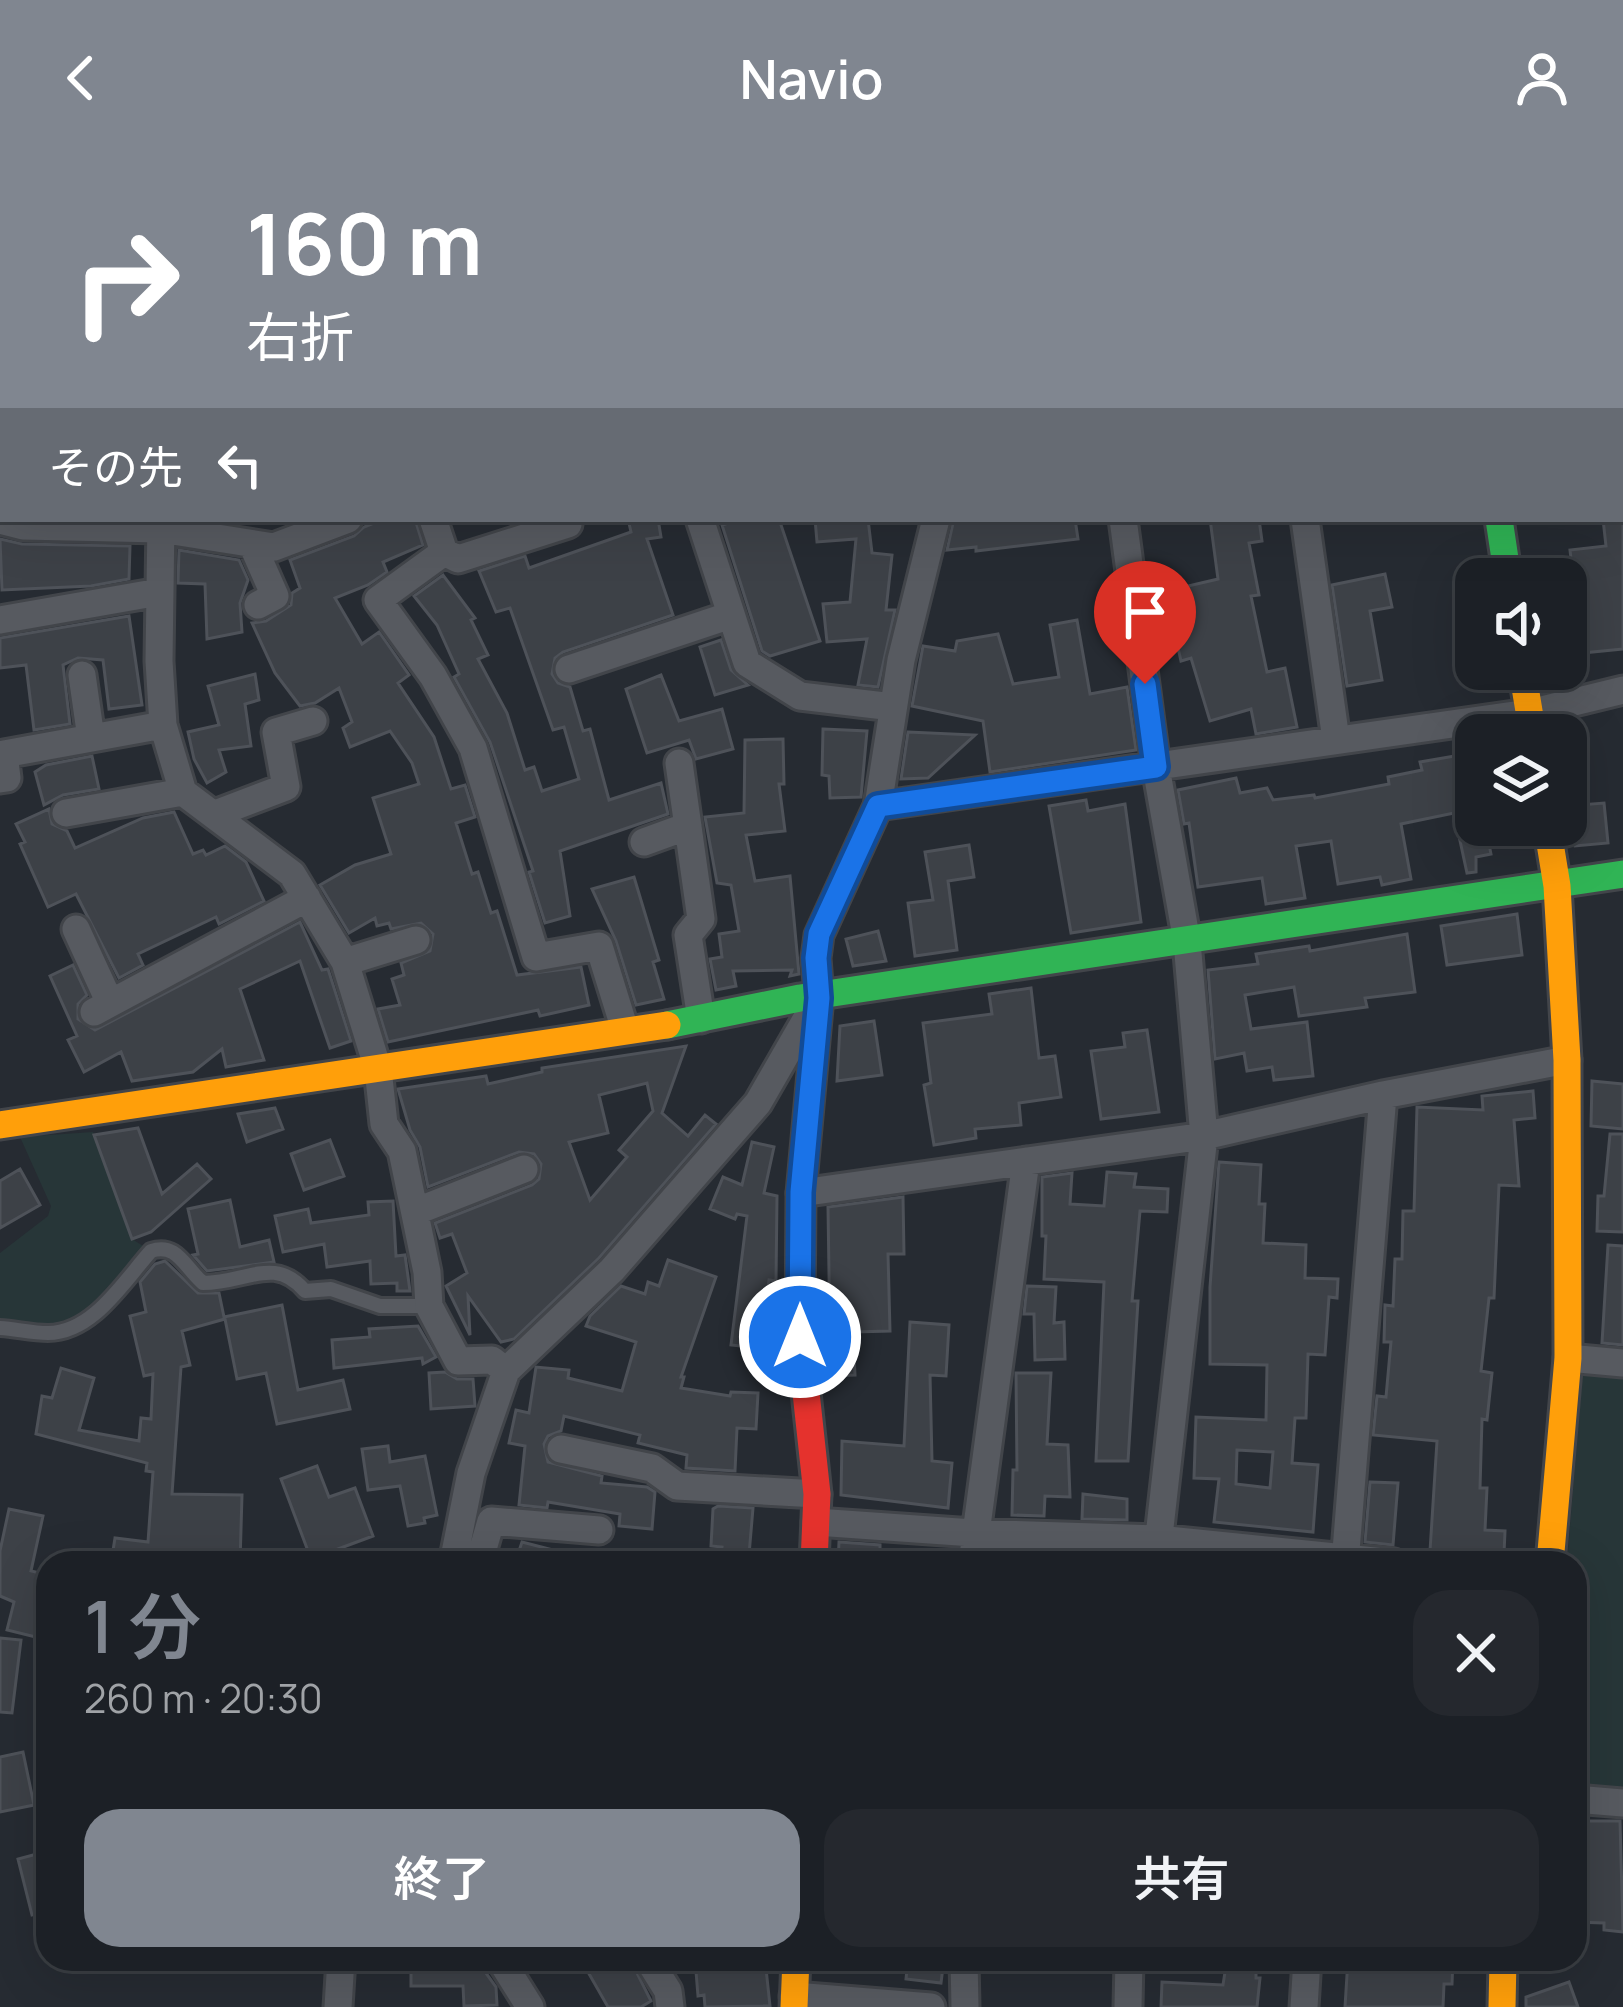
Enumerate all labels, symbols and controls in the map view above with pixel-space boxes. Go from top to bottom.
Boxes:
text: Navio [739,41,884,115]
icon: back [48,45,114,111]
icon: person [1509,45,1575,111]
text: 160 m [246,185,483,300]
icon: right [48,204,204,360]
text: 右折 [246,299,354,373]
icon: left [207,432,273,498]
text: その先 [48,436,183,498]
map controls [1455,558,1587,846]
button: sound [1455,558,1587,690]
pin [1094,561,1196,684]
icon: arrive [1112,579,1178,645]
button: layers [1455,714,1587,846]
position arrow [737,1274,863,1400]
text: 1 分 [84,1576,201,1675]
button: close [1413,1590,1539,1716]
text: 260 m · 20:30 [84,1671,323,1725]
button: 終了 [84,1809,800,1947]
button: 共有 [824,1809,1539,1947]

